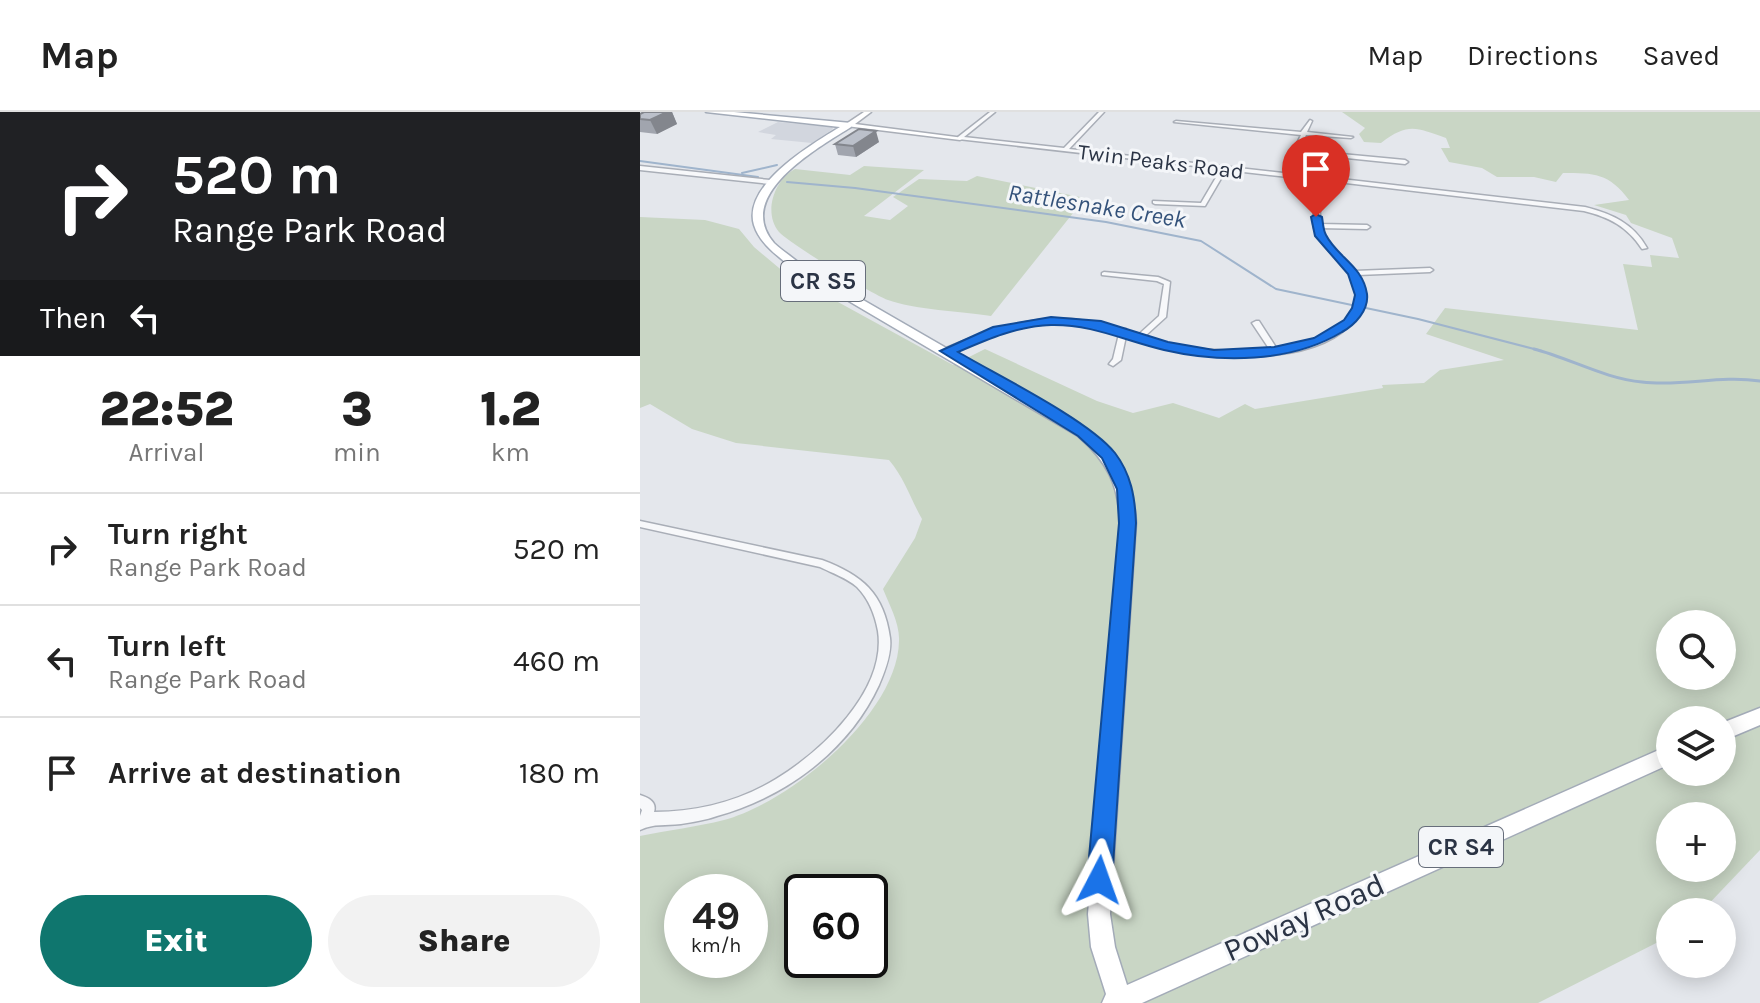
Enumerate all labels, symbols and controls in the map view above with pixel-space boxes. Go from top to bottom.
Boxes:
text: Map [40,33,119,78]
text: Map [1368,39,1423,72]
text: Directions [1467,39,1599,72]
text: Saved [1643,39,1720,72]
pin [1282,135,1350,217]
street label: Twin Peaks Road [1076,139,1245,185]
text: 520 m [172,142,341,207]
icon: right [40,144,144,248]
icon: arrive [1294,147,1338,191]
water label: Rattlesnake Creek [1006,178,1189,234]
text: Range Park Road [172,209,447,251]
road number: CR S5 [781,261,865,301]
icon: left [123,296,167,340]
text: Then [40,300,107,336]
text: 22:52 [99,381,234,437]
text: 3 [341,381,373,437]
text: 1.2 [480,381,541,437]
text: Arrival [128,437,205,468]
text: min [333,437,381,468]
text: km [491,437,530,468]
text: Turn right [108,516,248,552]
icon: right [40,527,84,571]
text: 520 m [513,531,600,567]
text: Range Park Road [108,552,307,583]
map controls [1656,610,1736,978]
button: search [1656,610,1736,690]
text: Turn left [108,628,226,664]
icon: left [40,639,84,683]
text: 460 m [513,643,600,679]
text: Range Park Road [108,664,307,695]
button: layers [1656,706,1736,786]
icon: arrive [40,751,84,795]
text: Arrive at destination [108,755,402,791]
text: 180 m [519,755,600,791]
button: + [1656,802,1736,882]
road number: CR S4 [1419,827,1503,867]
position arrow [1057,838,1141,922]
street label: Poway Road [1218,866,1390,969]
speed limit sign: 60 [784,874,888,978]
text: 49 [692,892,740,939]
button: Exit [40,895,312,987]
button: Share [328,895,600,987]
button: − [1656,898,1736,978]
text: km/h [691,934,741,957]

